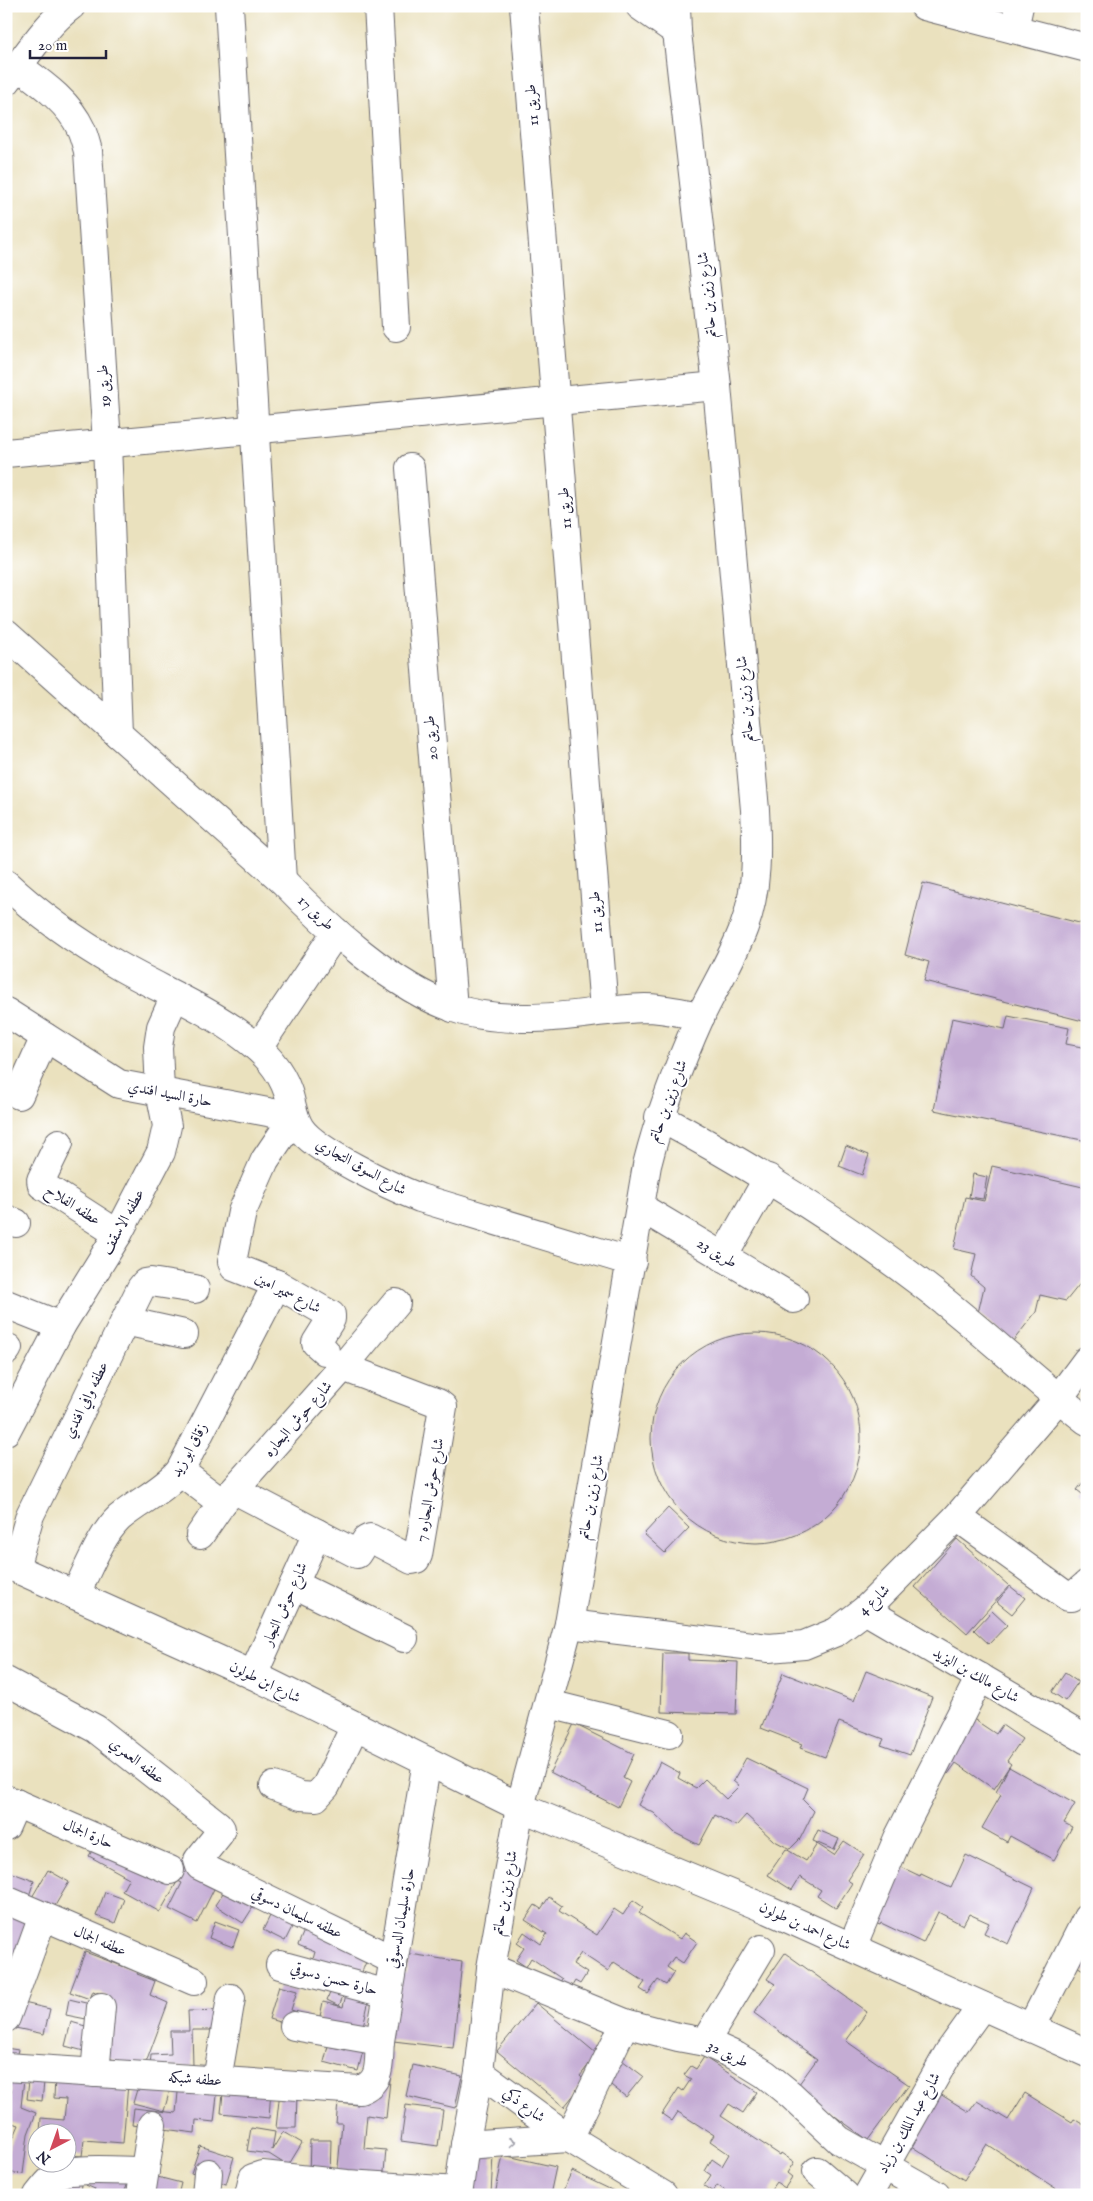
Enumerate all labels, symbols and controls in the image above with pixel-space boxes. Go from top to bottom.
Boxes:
scale bar [30,28,106,60]
text: 20 m [38,36,68,55]
street label: طريق 11 [521,83,543,127]
street label: شارع زين بن حاتم [693,251,724,339]
street label: طريق 19 [93,364,115,408]
street label: طريق 11 [554,486,576,530]
street label: شارع زين بن حاتم [732,655,761,743]
street label: طريق 20 [420,715,442,761]
street label: طريق 11 [585,890,607,934]
street label: طريق 17 [294,891,338,935]
street label: شارع زين بن حاتم [644,1057,695,1146]
street label: حارة السيد افندي [126,1077,214,1113]
street label: شارع السوق التجاري [311,1134,410,1202]
street label: عطفه الفلاح [40,1180,104,1232]
street label: عطفه الاسقف [97,1186,149,1258]
street label: طريق 23 [694,1234,740,1272]
street label: شارع سمير امين [250,1268,324,1320]
street label: عطفه وافي افندي [59,1358,115,1442]
street label: شارع حوش البحاره [260,1377,339,1463]
street label: زقاق ابو زيد [166,1420,212,1480]
street label: شارع حوش البحاره 7 [412,1437,451,1544]
street label: شارع زين بن حاتم [574,1453,611,1542]
street label: شارع حوش النجار [257,1559,315,1652]
street label: شارع 4 [854,1581,896,1622]
street label: شارع مالك بن اليزيد [928,1643,1023,1710]
street label: شارع ابن طولون [225,1657,304,1710]
street label: عطفه العمري [104,1734,168,1790]
street label: حارة الجمال [60,1815,116,1853]
street label: شارع زين بن حاتم [488,1849,525,1938]
street label: حارة سليمان الدسوقي [383,1866,421,1970]
street label: عطفه سليمان دسوقي [248,1883,345,1945]
street label: شارع احمد بن طولون [755,1897,854,1957]
street label: عطفه الجمال [71,1921,129,1961]
street label: حارة حسن دسوقي [288,1958,380,2002]
street label: طريق 32 [704,2036,752,2072]
street label: عطفه شبكه [167,2068,223,2090]
street label: شارع عبد الملك بن زياد [873,2069,947,2178]
street label: شارع ذكي [497,2082,550,2129]
north arrow [28,2124,78,2174]
one-way arrow [509,2136,517,2147]
text: N [34,2146,55,2168]

